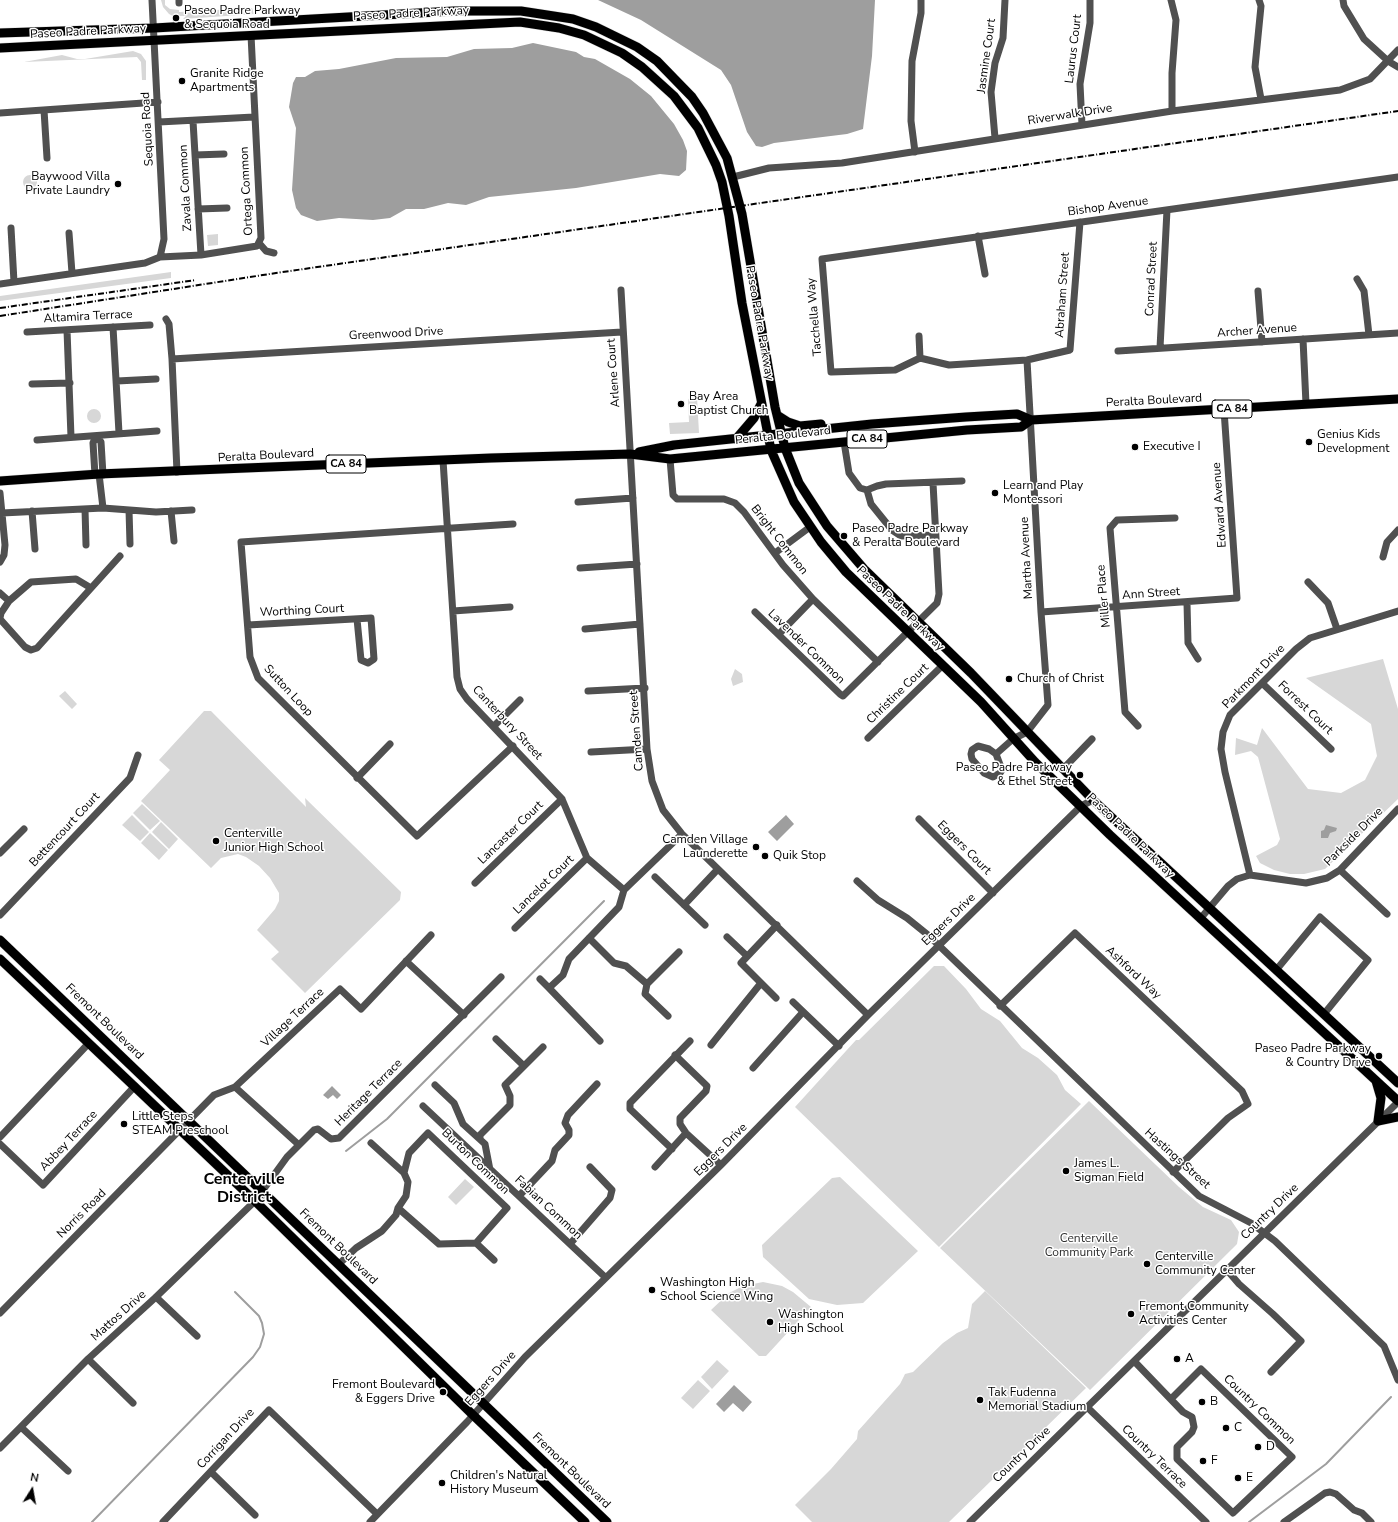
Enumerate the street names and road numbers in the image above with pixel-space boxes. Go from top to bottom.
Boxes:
street label: Paseo Padre Parkway [353,4,469,24]
street label: Laurus Court [1063,14,1085,84]
street label: Jasmine Court [975,18,999,94]
street label: Paseo Padre Parkway [30,22,146,42]
street label: Sequoia Road [139,92,157,166]
street label: Riverwalk Drive [1027,101,1113,129]
street label: Zavala Common [177,144,195,232]
street label: Ortega Common [237,146,257,236]
street label: Bishop Avenue [1067,194,1149,220]
street label: Conrad Street [1143,241,1161,317]
street label: Abraham Street [1053,252,1073,338]
street label: Paseo Padre Parkway [742,265,776,381]
street label: Tacchella Way [804,277,826,357]
street label: Altamira Terrace [43,307,133,327]
street label: Archer Avenue [1217,321,1297,341]
street label: Greenwood Drive [349,324,443,344]
street label: Arlene Court [604,338,624,408]
street label: Peralta Boulevard [1106,391,1202,411]
road number: CA 84 [1212,400,1252,418]
street label: Peralta Boulevard [734,424,832,448]
road number: CA 84 [847,430,887,448]
street label: Peralta Boulevard [218,446,314,466]
road number: CA 84 [326,455,366,473]
street label: Edward Avenue [1210,462,1230,548]
street label: Bright Common [747,502,811,578]
street label: Martha Avenue [1018,516,1036,600]
street label: Paseo Padre Parkway [853,563,947,655]
street label: Miller Place [1094,564,1114,628]
street label: Ann Street [1121,585,1181,603]
street label: Worthing Court [259,602,345,620]
street label: Lavender Common [765,607,847,687]
street label: Parkmont Drive [1220,642,1288,712]
street label: Christine Court [864,661,932,727]
street label: Sutton Loop [260,662,316,720]
street label: Forrest Court [1275,678,1335,738]
street label: Canterbury Street [469,683,545,763]
street label: Camden Street [627,690,647,772]
street label: Bettencourt Court [27,790,103,870]
street label: Paseo Padre Parkway [1083,790,1177,882]
street label: Lancaster Court [475,798,547,868]
street label: Parkside Drive [1322,805,1386,869]
street label: Eggers Court [934,818,994,878]
street label: Lancelot Court [511,852,577,918]
street label: Eggers Drive [919,891,979,949]
street label: Ashford Way [1102,944,1164,1002]
street label: Fremont Boulevard [62,981,146,1063]
street label: Village Terrace [259,985,327,1051]
street label: Heritage Terrace [332,1056,406,1130]
street label: Abbey Terrace [37,1108,101,1174]
street label: Eggers Drive [692,1121,750,1179]
street label: Burton Common [438,1126,512,1198]
street label: Hastings Street [1141,1126,1213,1192]
street label: Fabian Common [511,1173,585,1243]
street label: Country Drive [1238,1181,1302,1243]
street label: Norris Road [54,1186,110,1242]
street label: Fremont Boulevard [296,1206,380,1288]
street label: Mattos Drive [89,1288,149,1344]
street label: Eggers Drive [463,1349,519,1409]
street label: Country Common [1220,1372,1298,1448]
street label: Corrigan Drive [194,1406,258,1472]
street label: Country Terrace [1118,1422,1190,1492]
street label: Country Drive [990,1424,1054,1486]
street label: Fremont Boulevard [529,1430,613,1512]

